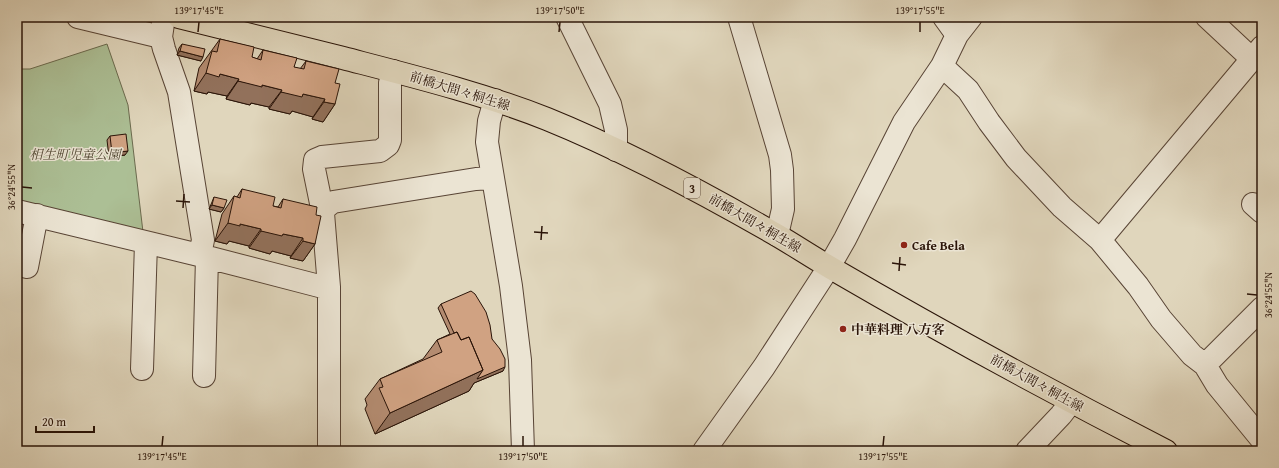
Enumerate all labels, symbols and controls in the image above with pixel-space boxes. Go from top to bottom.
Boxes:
text: 139°17'45"E [174,3,224,18]
text: 139°17'50"E [535,3,585,18]
text: 139°17'55"E [895,3,945,18]
street label: 前橋大間々桐生線 [407,67,513,115]
park label: 相生町児童公園 [29,145,122,164]
text: 36°24'55"N [4,164,19,210]
road number: 3 [684,178,700,198]
street label: 前橋大間々桐生線 [705,189,805,257]
place label: Cafe Bela [912,236,965,255]
marker: Cafe Bela [899,240,909,250]
text: 36°24'55"N [1261,272,1276,318]
place label: 中華料理 八方客 [851,320,945,339]
marker: 中華料理 八方客 [838,324,848,334]
street label: 前橋大間々桐生線 [987,349,1087,417]
scale bar [36,408,94,434]
text: 20 m [42,413,66,430]
text: 139°17'45"E [137,449,187,464]
text: 139°17'50"E [498,449,548,464]
text: 139°17'55"E [858,449,908,464]

